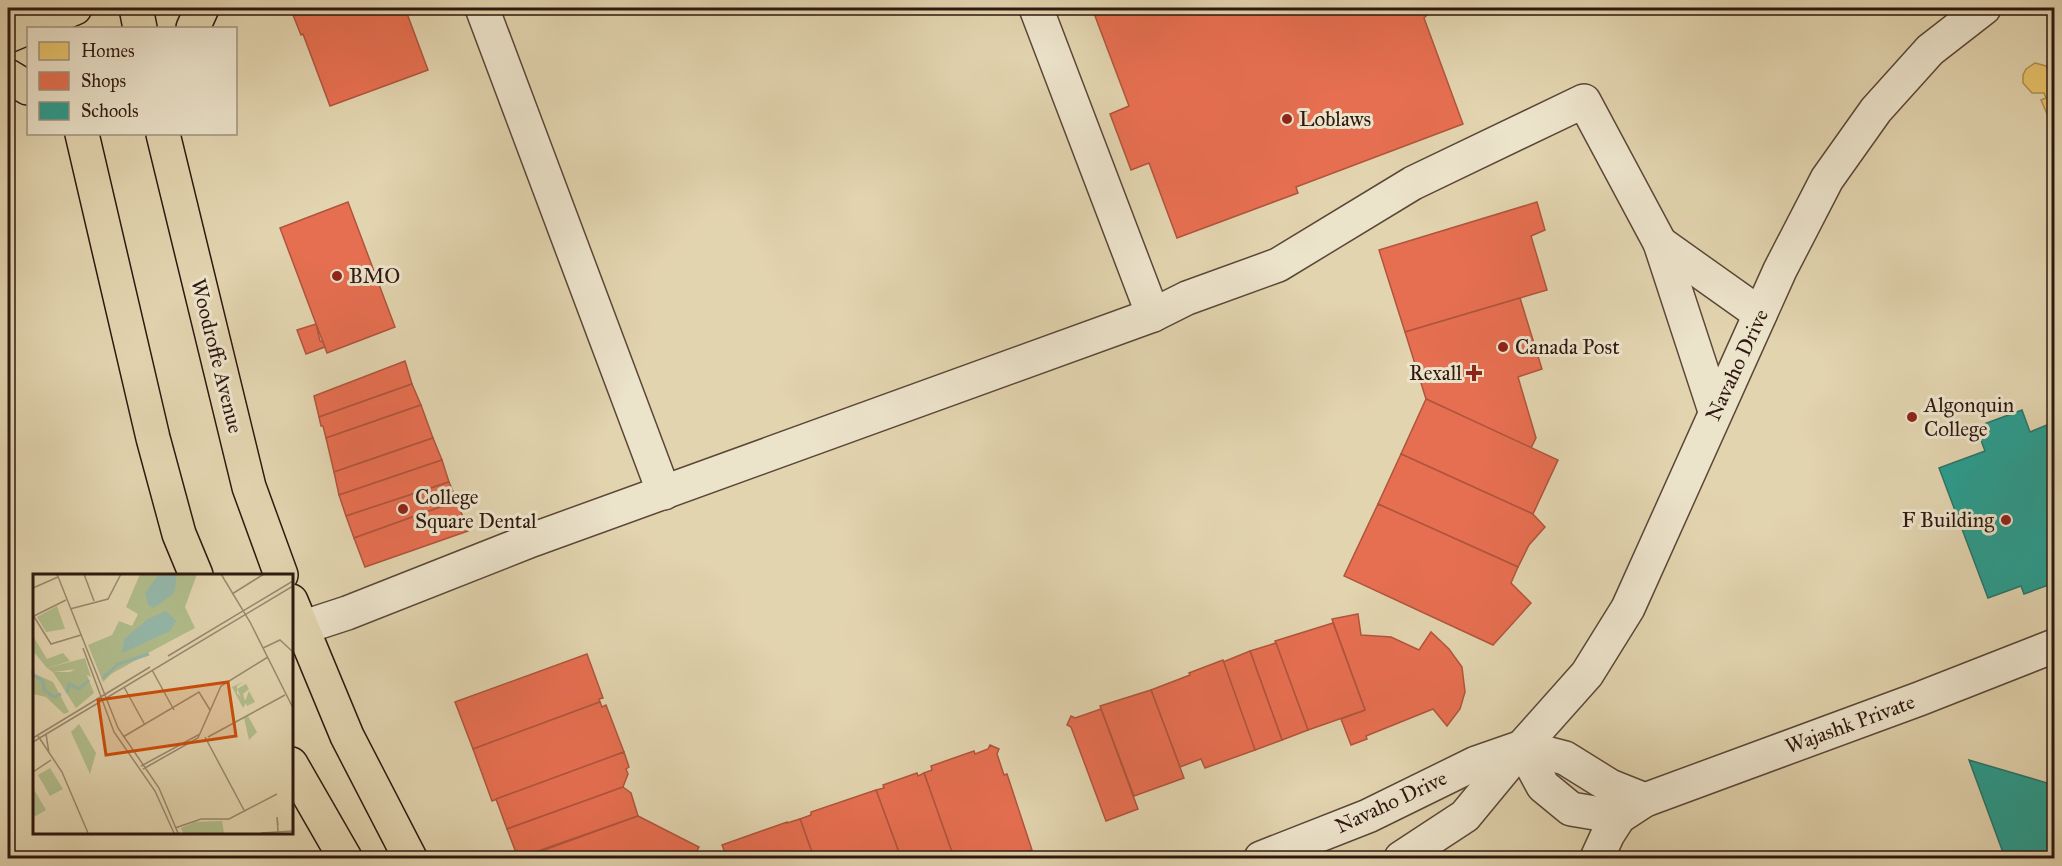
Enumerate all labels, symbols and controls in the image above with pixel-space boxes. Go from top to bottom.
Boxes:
legend [27,27,237,135]
text: Homes [81,40,135,62]
text: Shops [81,70,126,92]
text: Schools [81,100,139,122]
place label: Loblaws [1299,106,1371,132]
marker: Loblaws [1280,112,1294,126]
place label: BMO [349,263,400,289]
marker: BMO [330,269,344,283]
street label: Woodroffe Avenue [185,276,249,436]
street label: Navaho Drive [1700,305,1774,425]
place label: Canada Post [1515,334,1620,360]
marker: Canada Post [1496,340,1510,354]
place label: Rexall [1409,360,1462,386]
marker: Rexall [1467,366,1481,380]
place label: Algonquin College [1923,392,2014,442]
marker: Algonquin College [1905,410,1919,424]
place label: College Square Dental [415,484,537,534]
marker: College Square Dental [396,502,410,516]
place label: F Building [1902,507,1994,533]
marker: F Building [1999,513,2013,527]
inset map [33,574,292,833]
street label: Wajashk Private [1782,688,1918,759]
street label: Navaho Drive [1331,765,1451,839]

